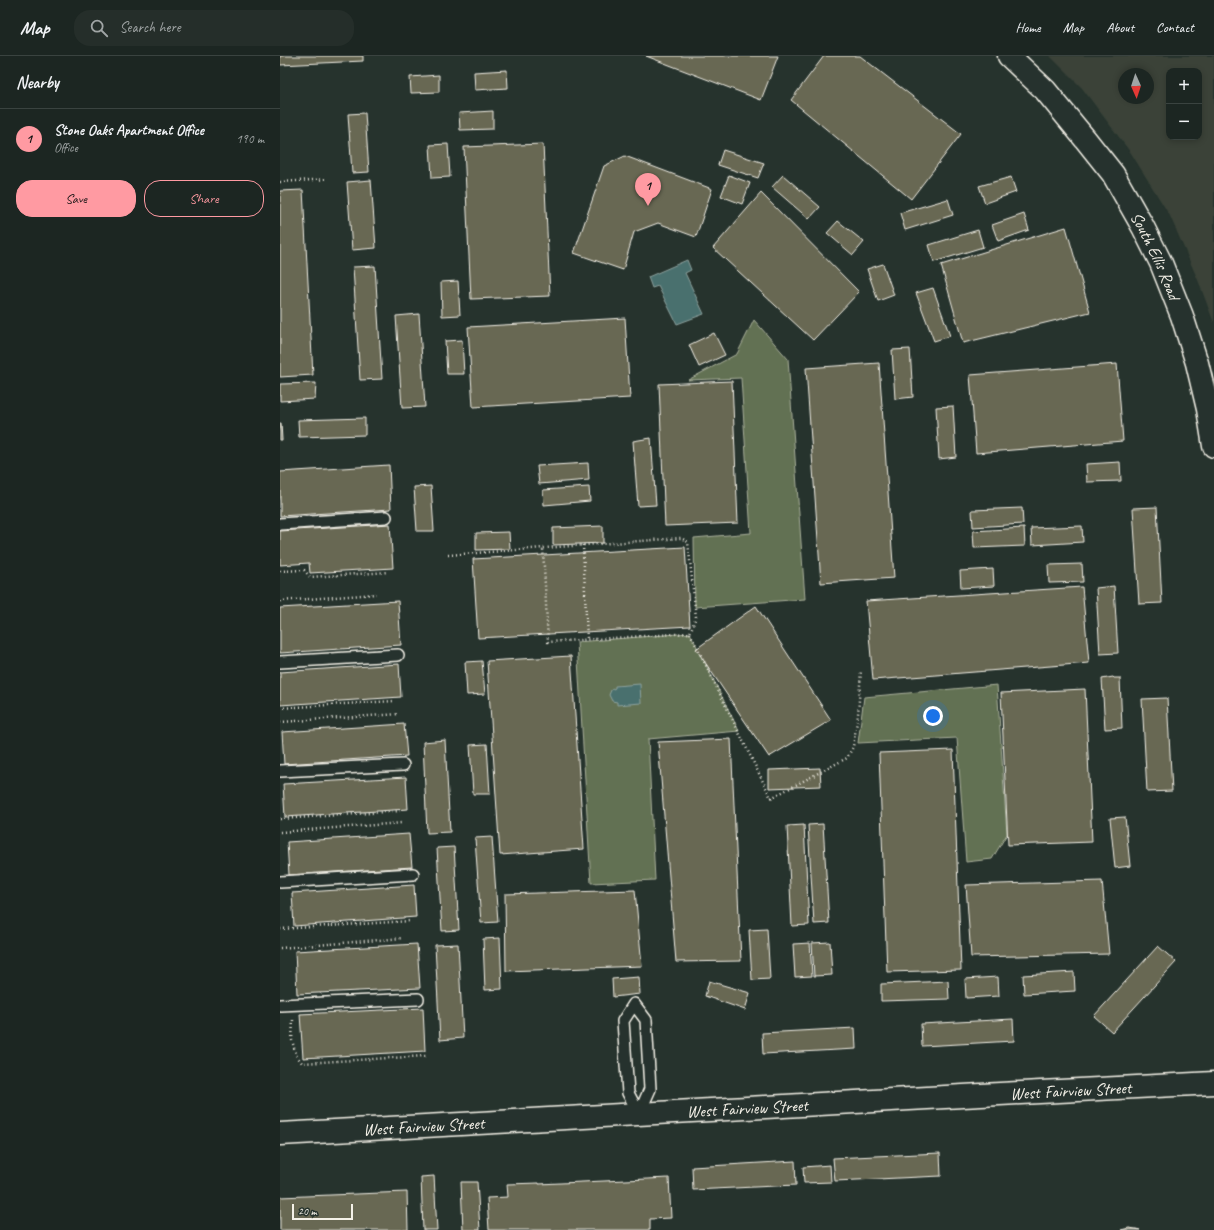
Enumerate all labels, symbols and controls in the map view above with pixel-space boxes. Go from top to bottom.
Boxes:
search box [74,10,354,46]
text: Map [20,16,50,40]
icon: search [88,17,110,39]
text: Search here [120,18,181,37]
text: Home [1015,19,1041,36]
text: Map [1063,19,1084,36]
text: About [1106,19,1134,36]
text: Contact [1156,19,1194,36]
north arrow [1118,68,1154,104]
map controls [1166,68,1202,140]
button: + [1166,68,1202,104]
text: Nearby [16,72,59,93]
button: − [1166,104,1202,140]
text: Stone Oaks Apartment Office [54,121,204,140]
text: 1 [26,131,32,147]
text: 190 m [236,131,264,147]
text: Office [54,140,78,156]
pin: 1 [635,173,661,206]
button: Save [16,180,136,217]
button: Share [144,180,264,217]
street label: South Ellis Road [1126,208,1185,305]
your location [923,706,943,726]
street label: West Fairview Street [1010,1077,1134,1104]
street label: West Fairview Street [686,1095,811,1122]
street label: West Fairview Street [363,1113,487,1140]
scale bar [292,1202,353,1221]
text: 20 m [298,1204,317,1218]

